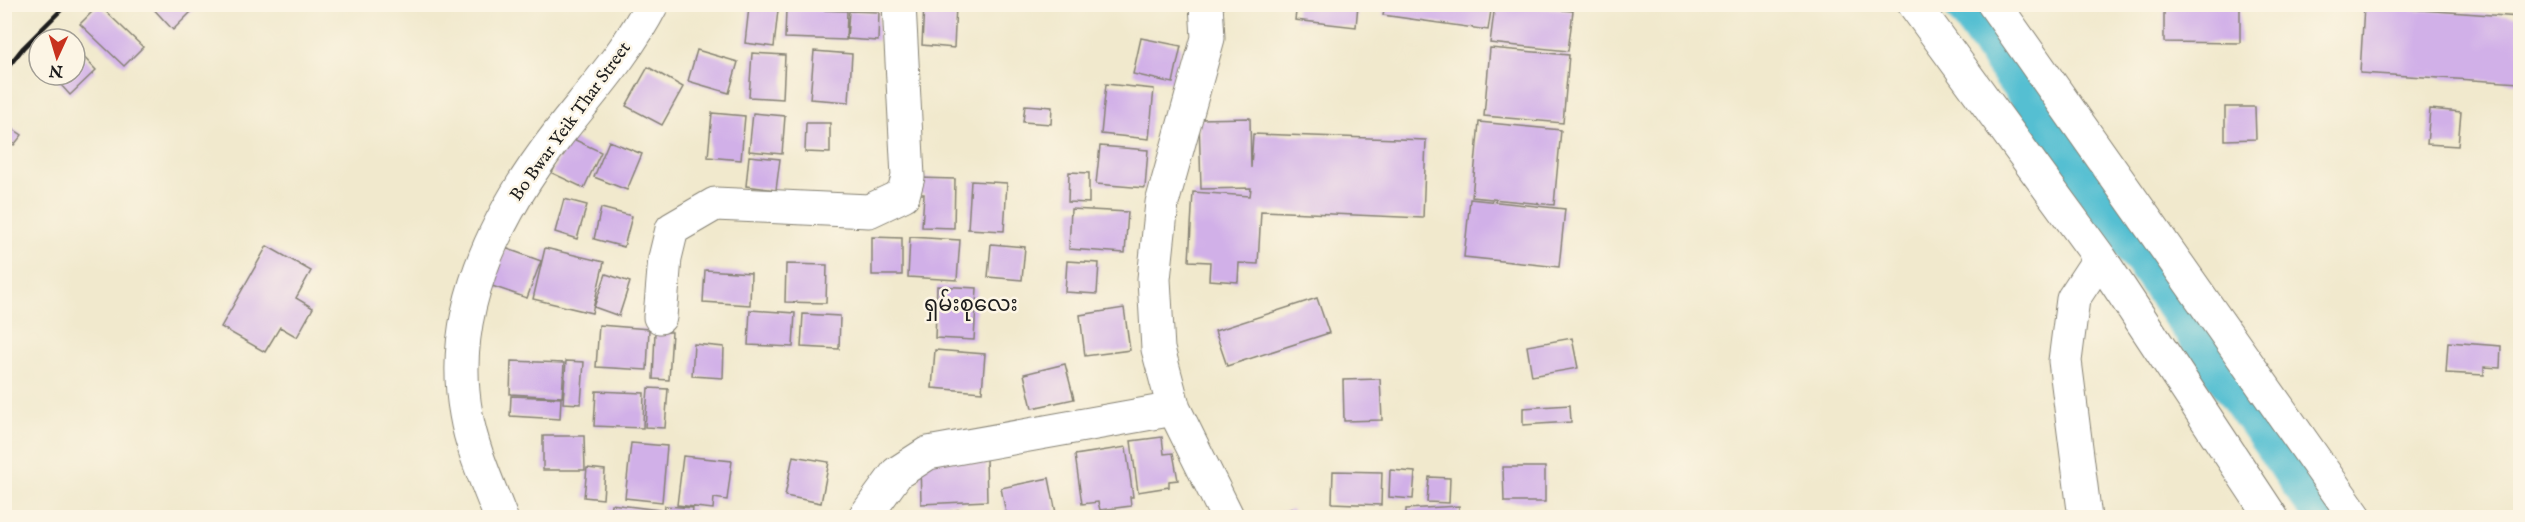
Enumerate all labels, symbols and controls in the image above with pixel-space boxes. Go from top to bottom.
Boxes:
north arrow [27,27,87,87]
street label: Bo Bwar Yeik Thar Street [506,38,636,206]
text: N [48,59,65,80]
district label: ရှမ်းစုလေး [924,288,1018,321]

